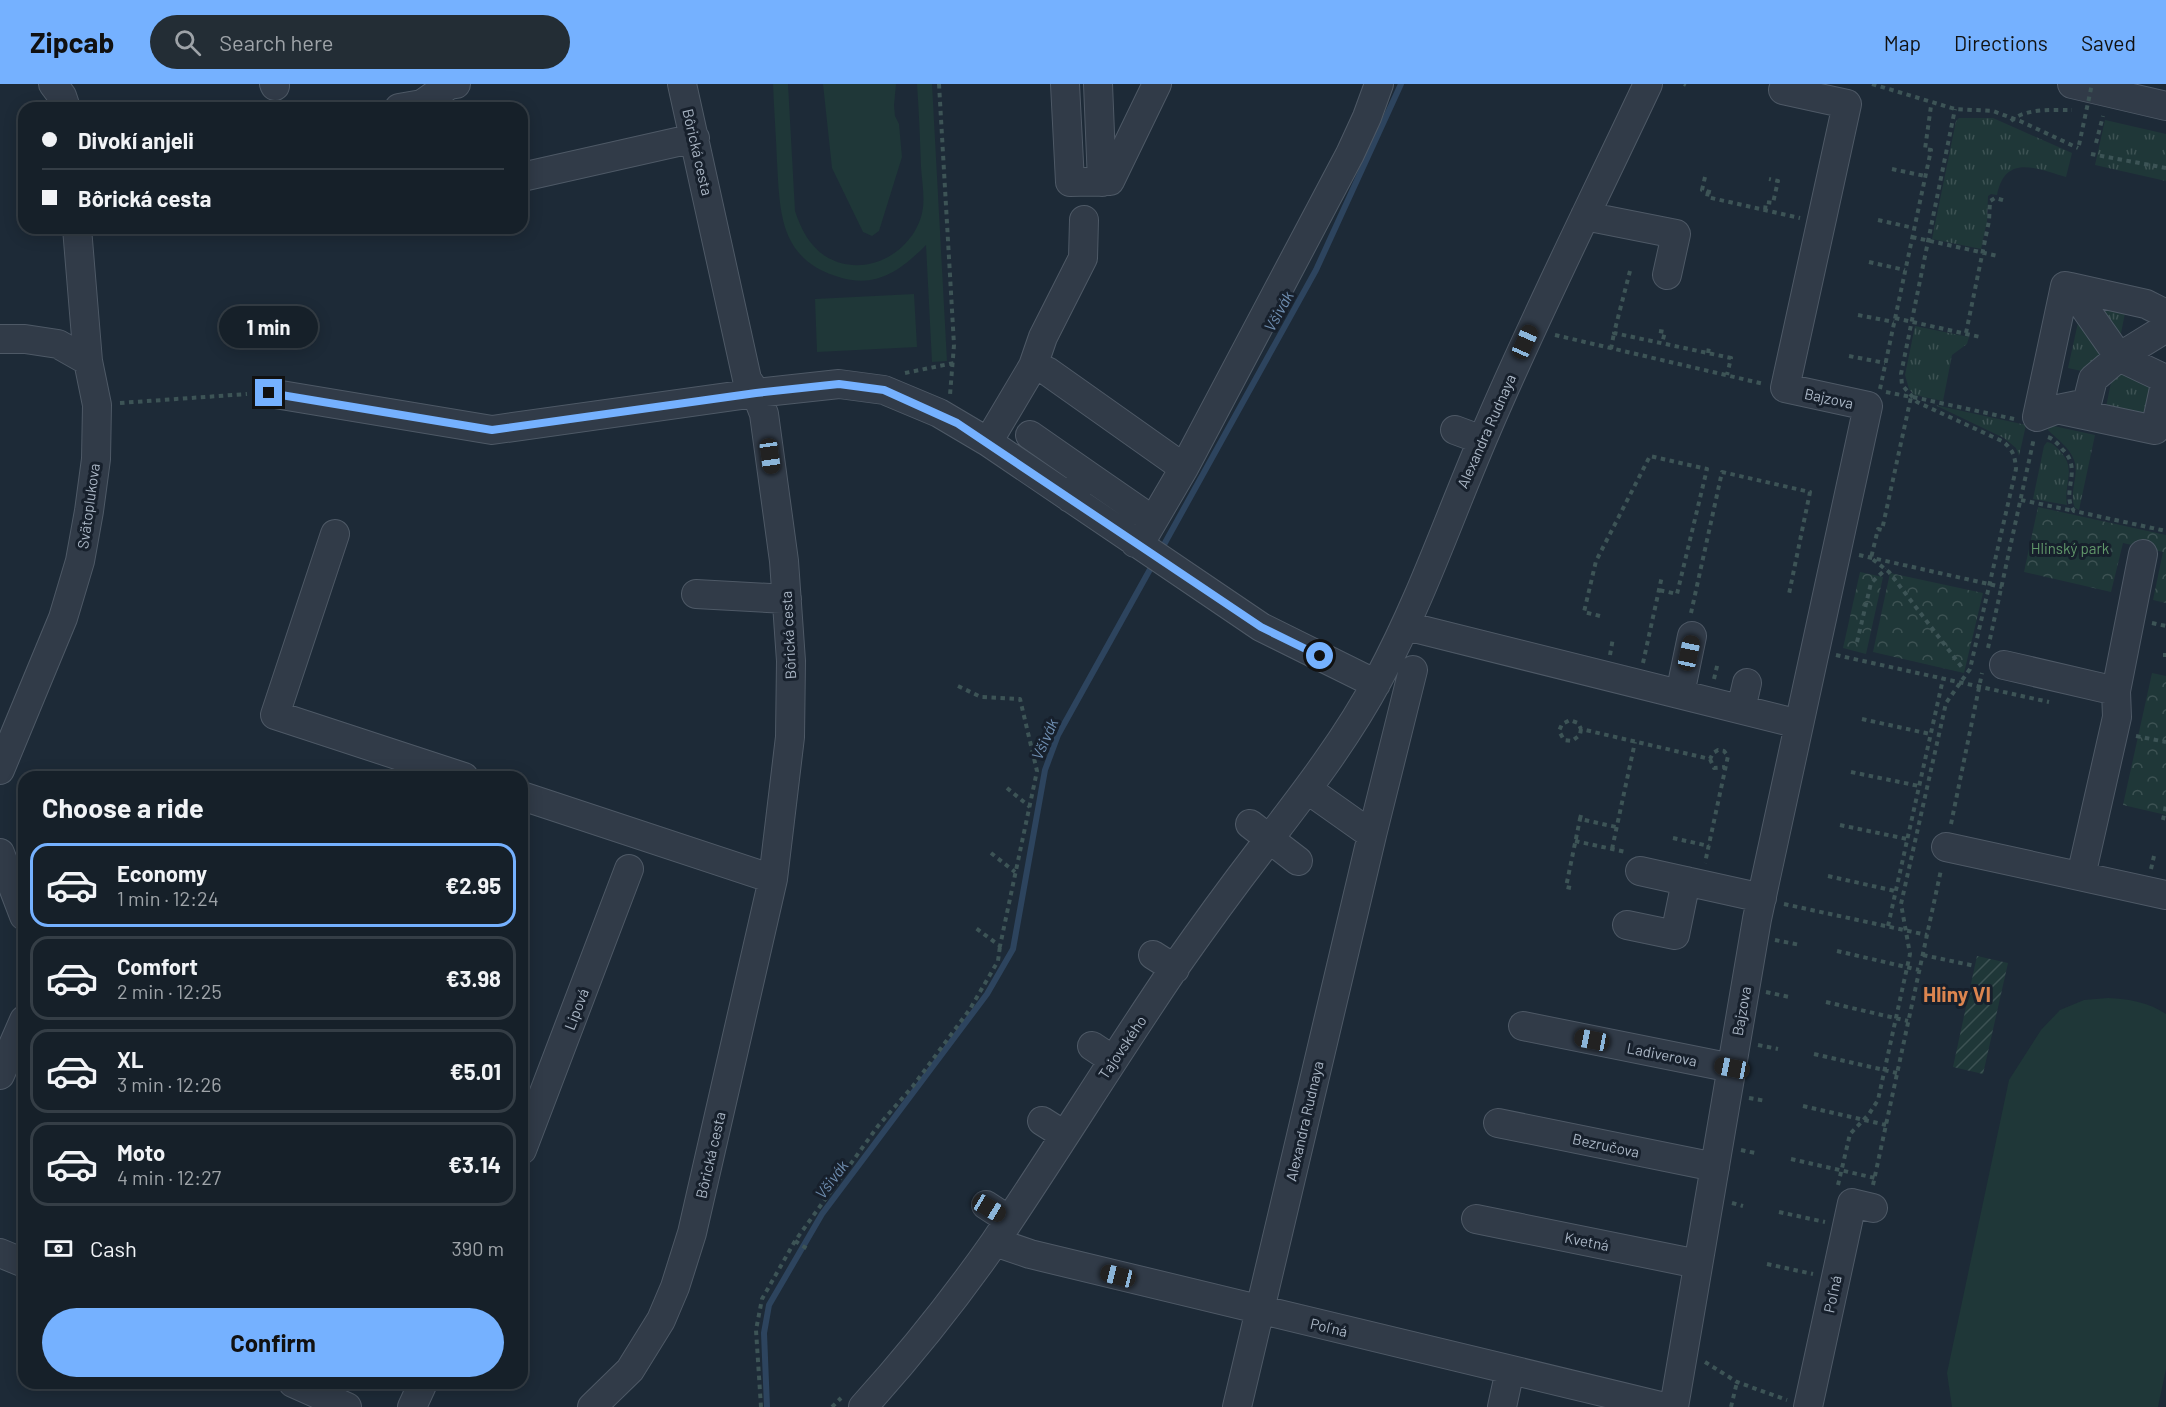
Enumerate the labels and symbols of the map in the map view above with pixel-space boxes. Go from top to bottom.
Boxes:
street label: Bôrická cesta [679,107,717,197]
water label: Všivák [1259,287,1297,334]
callout: 1 min [220,306,318,348]
car [1509,322,1541,362]
street label: Alexandra Rudnaya [1453,371,1519,491]
route end [255,379,282,406]
street label: Bajzova [1803,384,1855,412]
car [759,437,781,475]
street label: Svätoplukova [73,462,103,550]
park label: Hlinský park [2031,539,2110,557]
street label: Bôrická cesta [777,590,799,680]
car [1676,634,1702,672]
route start [1306,642,1333,669]
water label: Všivák [1027,715,1062,763]
district label: Hliny VI [1923,981,1991,1006]
street label: Bajzova [1728,985,1754,1037]
street label: Lipová [560,986,592,1032]
street label: Tajovského [1094,1012,1150,1082]
car [1573,1028,1611,1052]
street label: Ladiverova [1625,1038,1699,1070]
car [1713,1056,1751,1080]
street label: Alexandra Rudnaya [1281,1059,1327,1183]
street label: Bôrická cesta [691,1110,729,1200]
street label: Bezručova [1571,1129,1641,1161]
water label: Všivák [810,1156,852,1202]
car [969,1191,1009,1225]
street label: Kvetná [1563,1228,1611,1254]
car [1098,1263,1138,1289]
street label: Poľná [1819,1274,1845,1314]
street label: Poľná [1309,1314,1349,1340]

